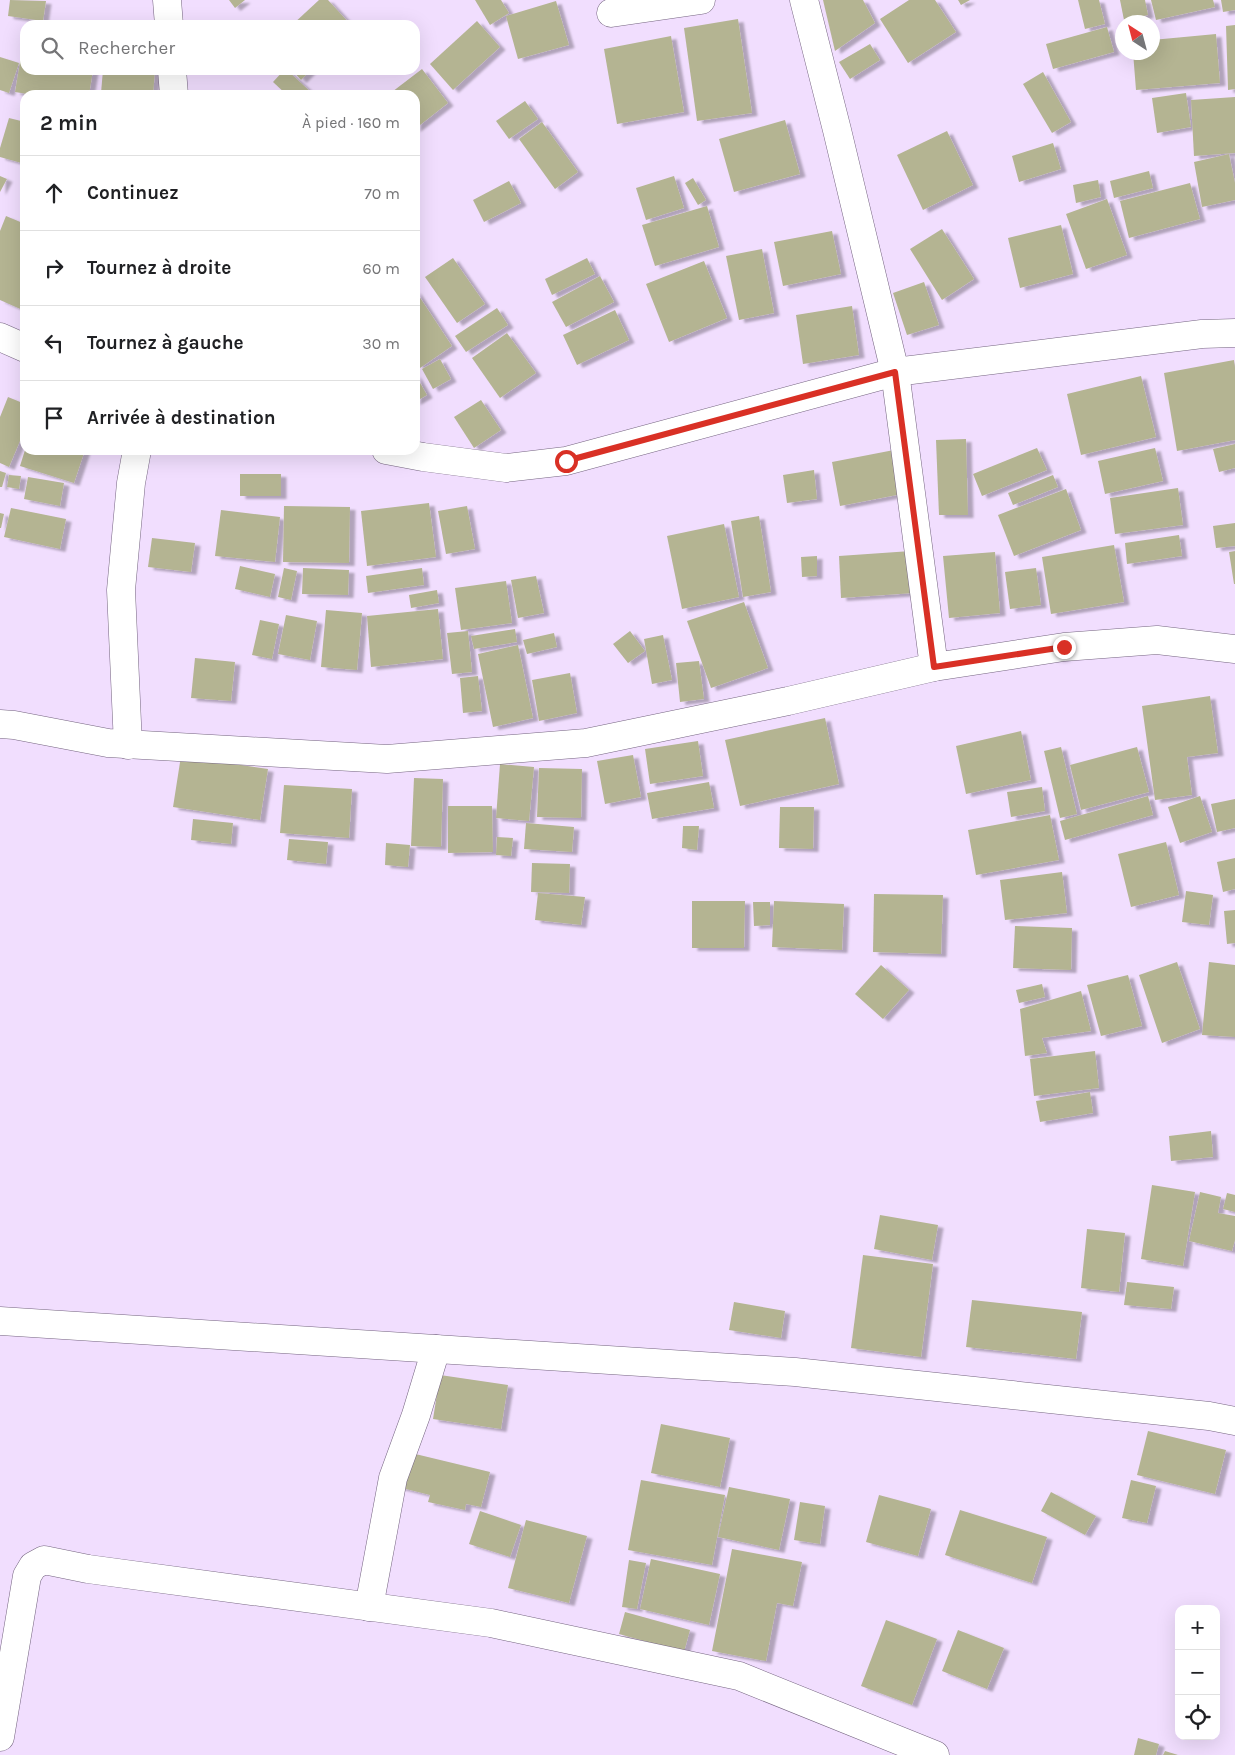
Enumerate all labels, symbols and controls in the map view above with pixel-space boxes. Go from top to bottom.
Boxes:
north arrow [1115,15,1160,60]
search box [20,20,420,75]
icon: search [38,34,66,62]
text: Rechercher [78,37,175,59]
text: 2 min [40,111,98,135]
text: À pied · 160 m [302,113,400,132]
icon: ahead [40,179,68,207]
text: Continuez [87,182,179,204]
text: 70 m [364,184,400,203]
icon: right [40,254,68,282]
text: Tournez à droite [87,257,231,279]
text: 60 m [363,259,400,278]
icon: left [40,329,68,357]
text: Tournez à gauche [87,332,244,354]
text: 30 m [362,334,400,353]
icon: arrive [40,404,68,432]
text: Arrivée à destination [87,407,276,429]
route start [555,450,578,473]
route end [1053,636,1076,659]
map controls [1175,1605,1220,1740]
button: + [1175,1605,1220,1650]
button: − [1175,1650,1220,1695]
button: locate [1175,1695,1220,1740]

